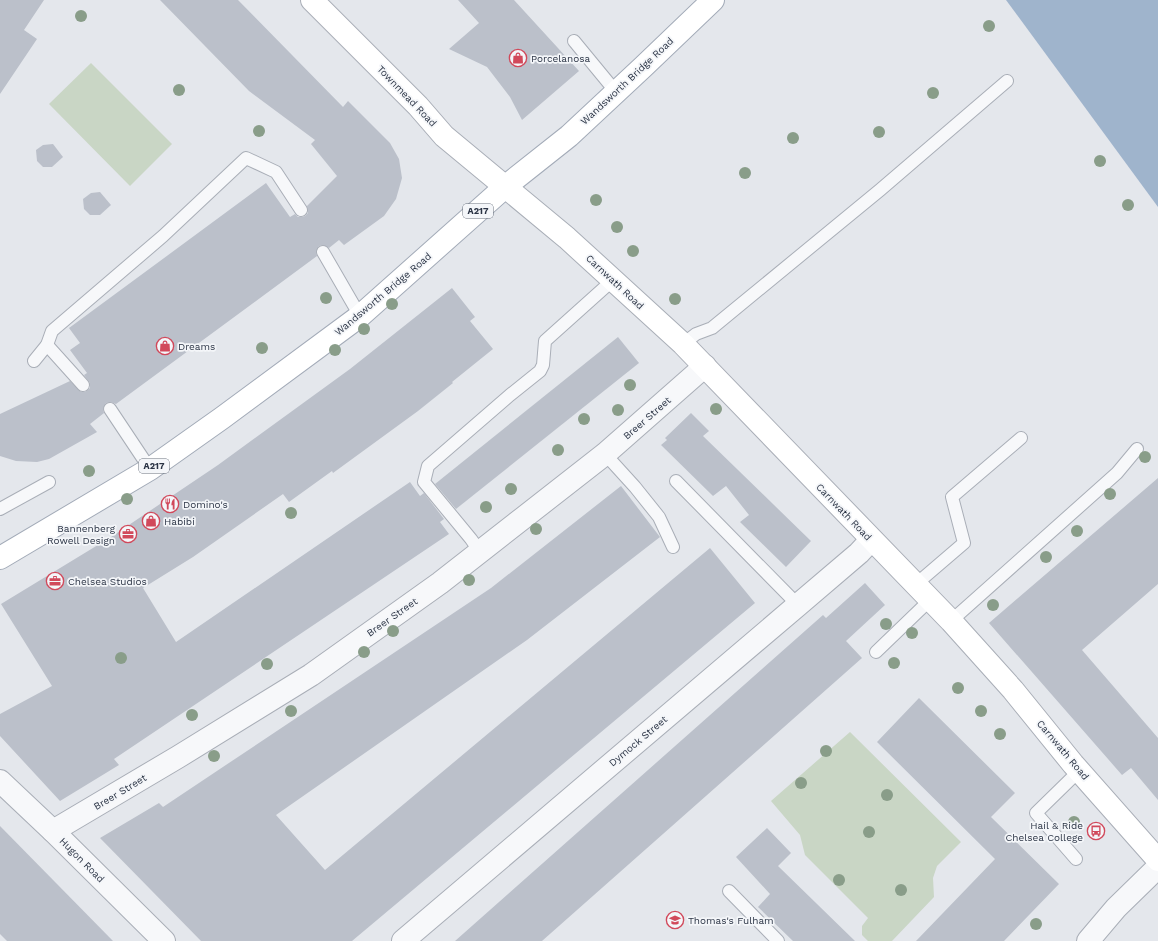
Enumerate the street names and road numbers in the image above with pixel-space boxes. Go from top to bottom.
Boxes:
street label: Wandsworth Bridge Road [578,35,676,127]
street label: Townmead Road [375,63,439,129]
road number: A217 [463,204,493,218]
street label: Wandsworth Bridge Road [333,250,433,338]
street label: Carnwath Road [584,253,646,311]
street label: Breer Street [621,394,674,442]
road number: A217 [139,459,169,473]
street label: Carnwath Road [814,481,874,543]
street label: Breer Street [365,595,420,639]
street label: Dymock Street [607,713,670,768]
street label: Carnwath Road [1035,718,1091,782]
street label: Breer Street [92,772,149,812]
street label: Hugon Road [57,835,107,885]

